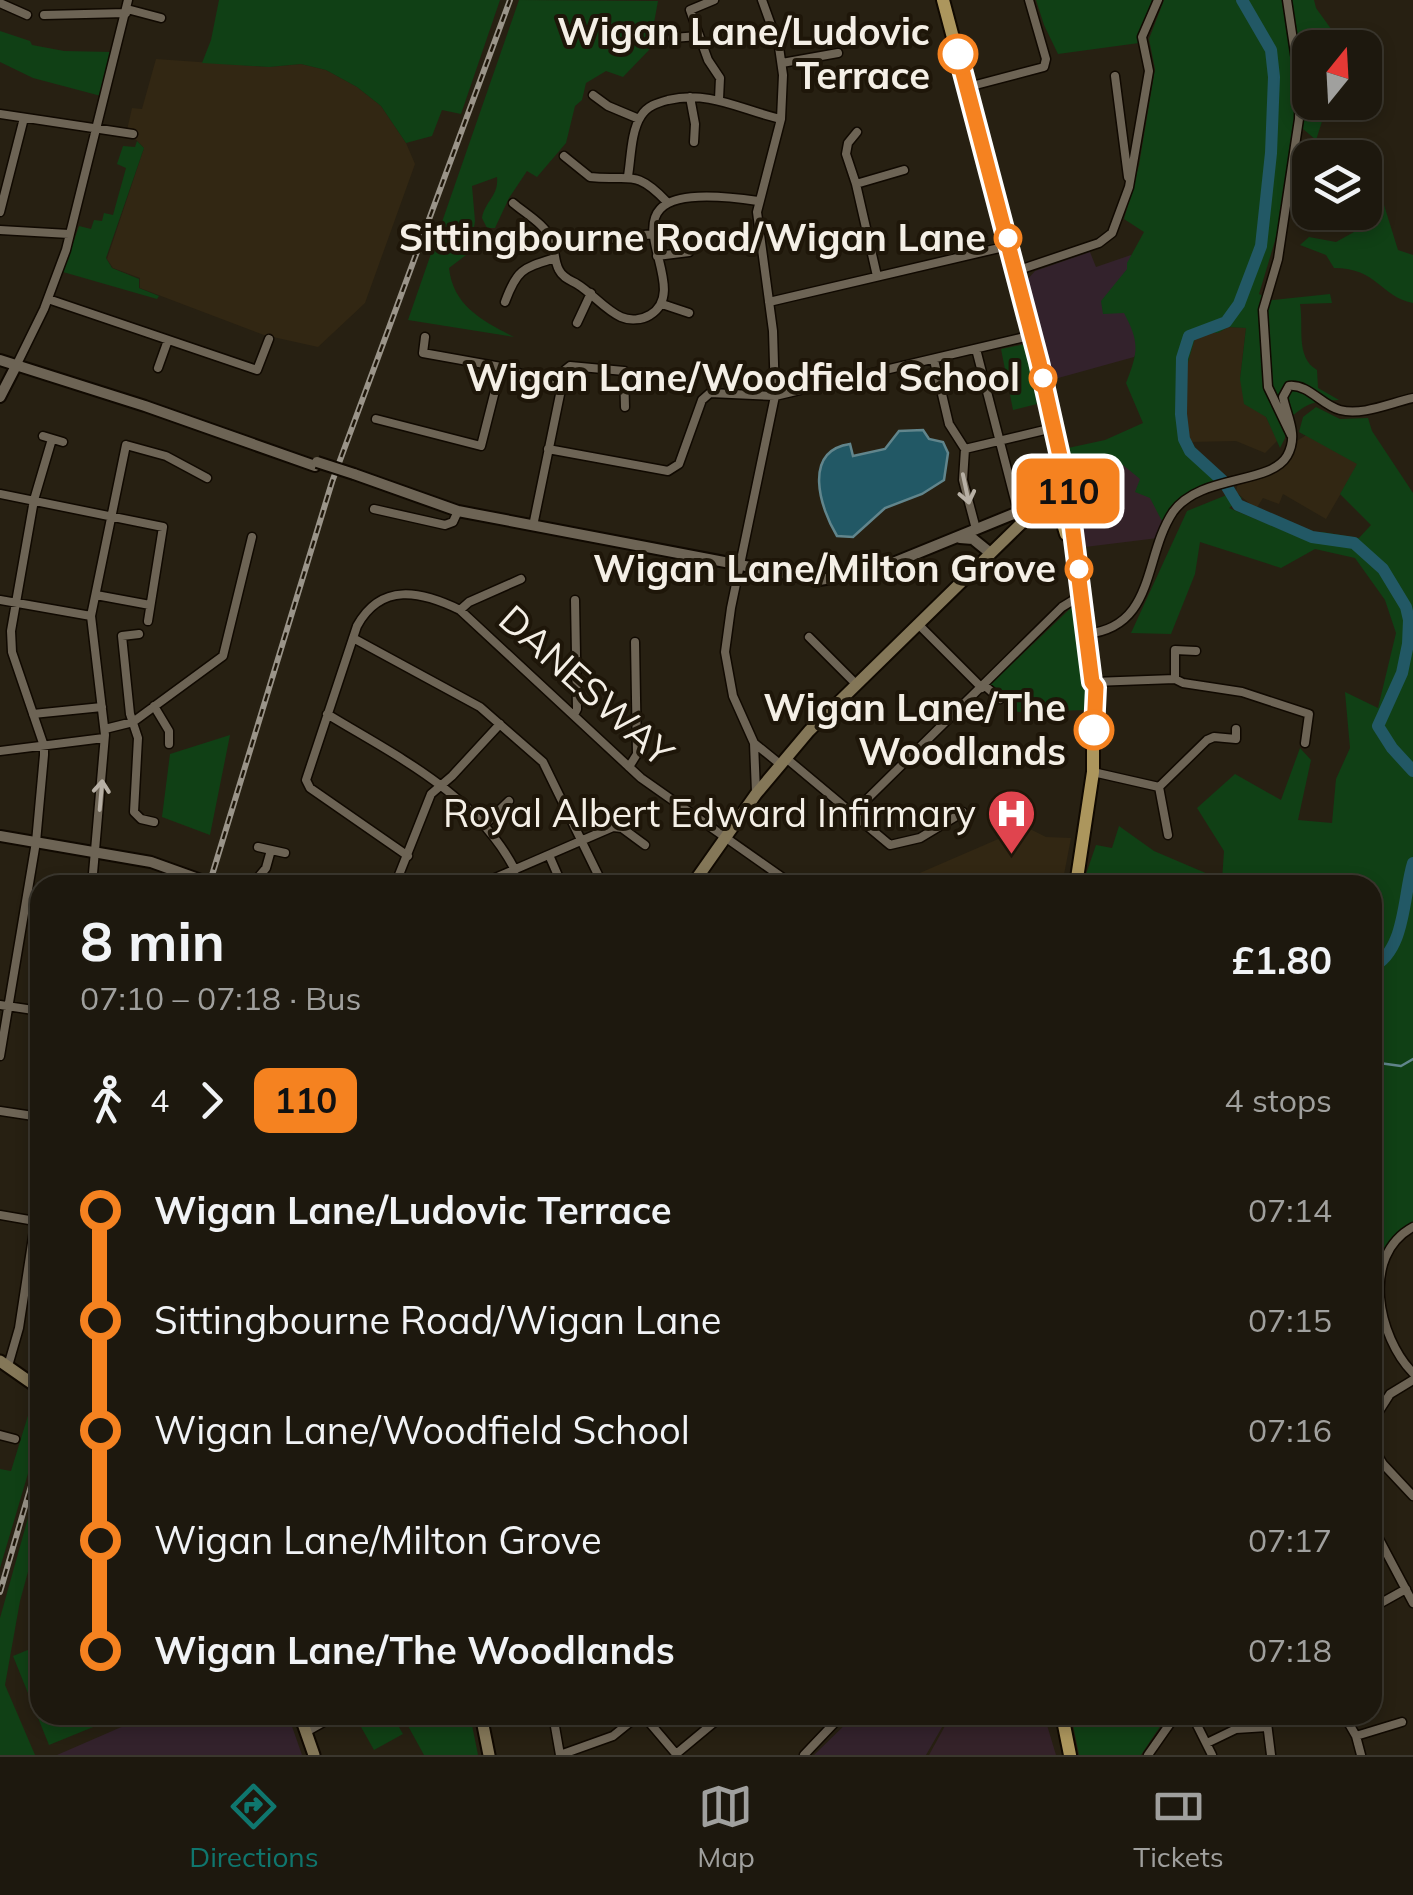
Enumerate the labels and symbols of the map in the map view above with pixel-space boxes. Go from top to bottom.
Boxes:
place label: Wigan Lane/Ludovic Terrace [557,7,930,99]
north arrow [1292,30,1382,120]
marker: Wigan Lane/Ludovic Terrace [939,35,977,73]
place label: Sittingbourne Road/Wigan Lane [399,213,986,261]
marker: Sittingbourne Road/Wigan Lane [995,225,1021,251]
place label: Wigan Lane/Woodfield School [466,353,1020,401]
marker: Wigan Lane/Woodfield School [1030,365,1056,391]
line badge: 110 [1010,458,1126,524]
one-way arrow [958,472,977,504]
place label: Wigan Lane/Milton Grove [593,544,1056,592]
marker: Wigan Lane/Milton Grove [1066,556,1092,582]
street label: DANESWAY [490,594,684,777]
place label: Wigan Lane/The Woodlands [763,683,1066,775]
marker: Wigan Lane/The Woodlands [1075,711,1113,749]
one-way arrow [91,780,110,812]
hospital icon: Royal Albert Edward Infirmary [985,788,1037,856]
place label: Royal Albert Edward Infirmary [443,789,976,837]

